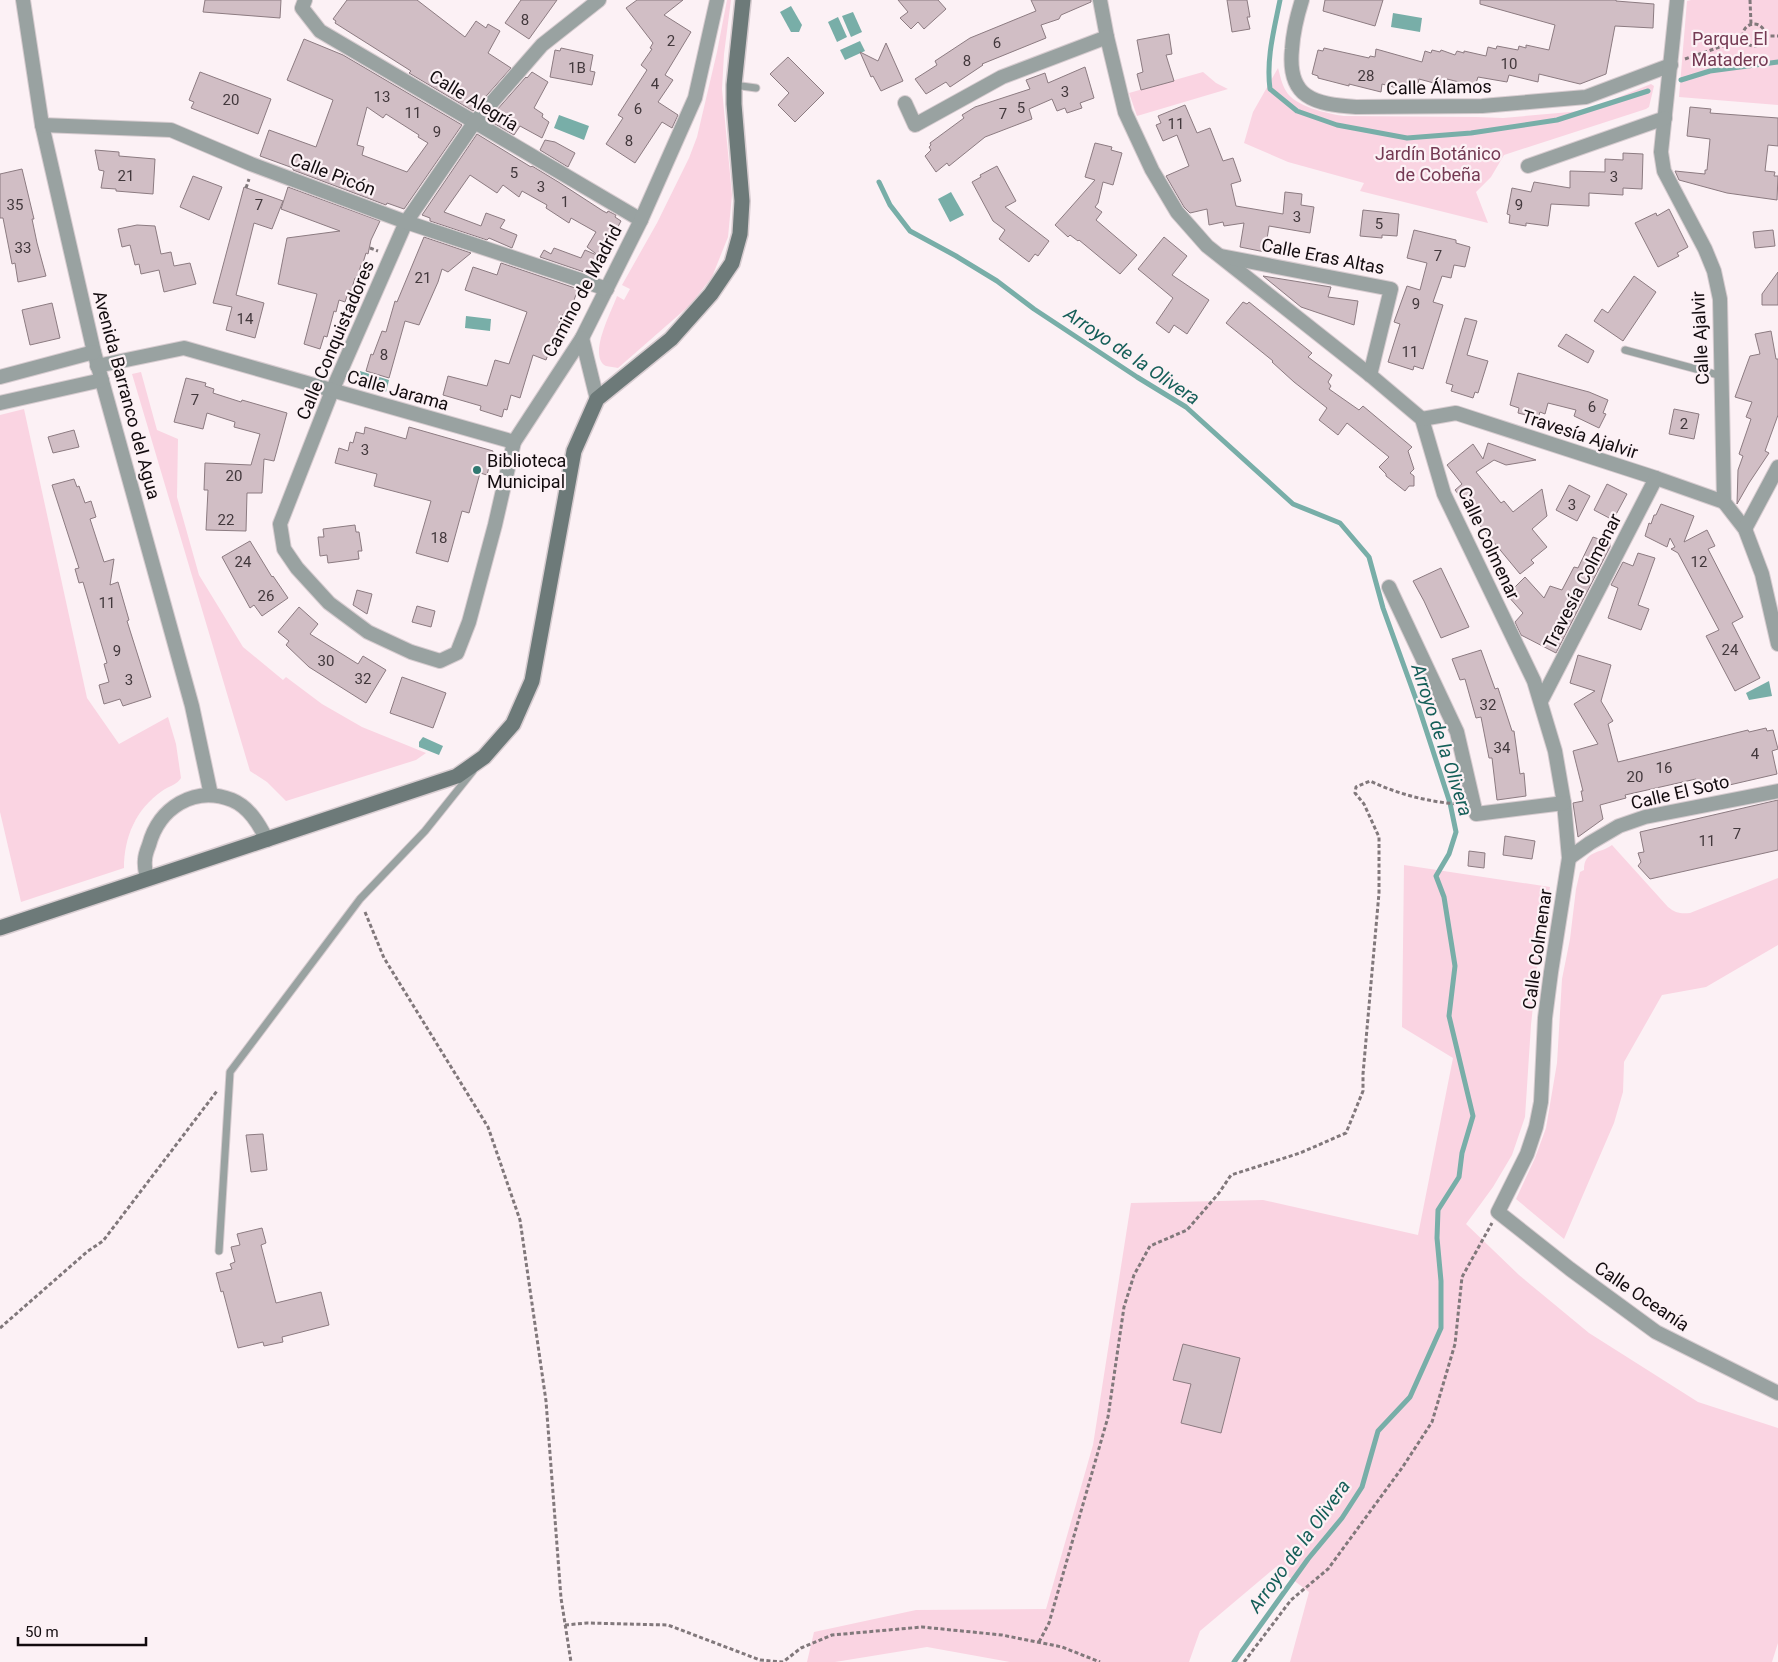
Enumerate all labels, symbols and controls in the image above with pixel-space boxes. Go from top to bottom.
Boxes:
house number: 8 [521,11,529,29]
park label: Parque El Matadero [1691,28,1769,70]
house number: 2 [667,32,675,50]
house number: 6 [993,34,1001,52]
house number: 8 [963,52,971,70]
house number: 10 [1501,55,1517,73]
house number: 1B [568,59,586,77]
street label: Calle Alegría [426,65,522,135]
house number: 28 [1358,67,1374,85]
house number: 4 [651,75,660,93]
street label: Calle Álamos [1386,76,1492,98]
house number: 3 [1061,83,1069,101]
house number: 13 [374,88,390,106]
house number: 20 [223,91,239,109]
house number: 5 [1017,99,1025,117]
house number: 6 [634,100,642,118]
house number: 11 [405,104,421,122]
house number: 7 [999,105,1007,123]
house number: 11 [1168,115,1184,133]
house number: 9 [433,123,441,141]
house number: 8 [625,132,633,150]
park label: Jardín Botánico de Cobeña [1375,143,1501,185]
street label: Calle Picón [287,148,379,200]
house number: 5 [510,164,518,182]
house number: 21 [118,167,134,185]
house number: 3 [1610,168,1618,186]
house number: 3 [537,178,545,196]
house number: 1 [561,193,569,211]
house number: 35 [7,196,23,214]
house number: 7 [255,196,263,214]
house number: 9 [1515,196,1523,214]
house number: 3 [1293,208,1301,226]
house number: 5 [1375,215,1383,233]
street label: Camino de Madrid [538,221,626,361]
street label: Calle Eras Altas [1260,234,1386,278]
house number: 33 [15,239,31,257]
house number: 7 [1434,247,1442,265]
street label: Calle Conquistadores [292,257,378,423]
house number: 21 [415,269,431,287]
street label: Avenida Barranco del Agua [89,288,165,502]
street label: Calle Ajalvir [1687,291,1713,385]
house number: 9 [1412,295,1420,313]
water label: Arroyo de la Olivera [1059,302,1204,410]
house number: 14 [237,310,254,328]
house number: 11 [1402,343,1418,361]
house number: 8 [380,346,388,364]
street label: Calle Jarama [345,365,451,415]
house number: 7 [191,391,199,409]
house number: 6 [1588,398,1596,416]
street label: Travesía Ajalvir [1519,405,1641,463]
house number: 2 [1680,415,1688,433]
house number: 3 [361,441,369,459]
place label: Biblioteca Municipal [487,450,566,492]
marker: Biblioteca Municipal [471,464,483,476]
house number: 20 [226,467,242,485]
street label: Calle Colmenar [1454,483,1524,603]
house number: 3 [1568,496,1576,514]
street label: Travesía Colmenar [1539,510,1625,652]
house number: 22 [218,511,234,529]
house number: 18 [431,529,447,547]
house number: 24 [235,553,252,571]
house number: 12 [1691,553,1707,571]
house number: 26 [258,587,274,605]
house number: 11 [99,594,115,612]
house number: 24 [1722,641,1739,659]
house number: 9 [113,642,121,660]
house number: 30 [318,652,334,670]
water label: Arroyo de la Olivera [1406,660,1477,819]
house number: 32 [355,670,371,688]
house number: 3 [125,671,133,689]
house number: 32 [1480,696,1496,714]
house number: 34 [1494,739,1511,757]
house number: 4 [1751,745,1760,763]
house number: 16 [1656,759,1672,777]
house number: 20 [1627,768,1643,786]
street label: Calle El Soto [1629,770,1731,814]
house number: 7 [1733,825,1741,843]
house number: 11 [1699,832,1715,850]
street label: Calle Colmenar [1518,887,1556,1011]
street label: Calle Oceanía [1591,1257,1693,1335]
water label: Arroyo de la Olivera [1243,1475,1355,1618]
scale bar [18,1614,145,1646]
text: 50 m [25,1623,59,1641]

